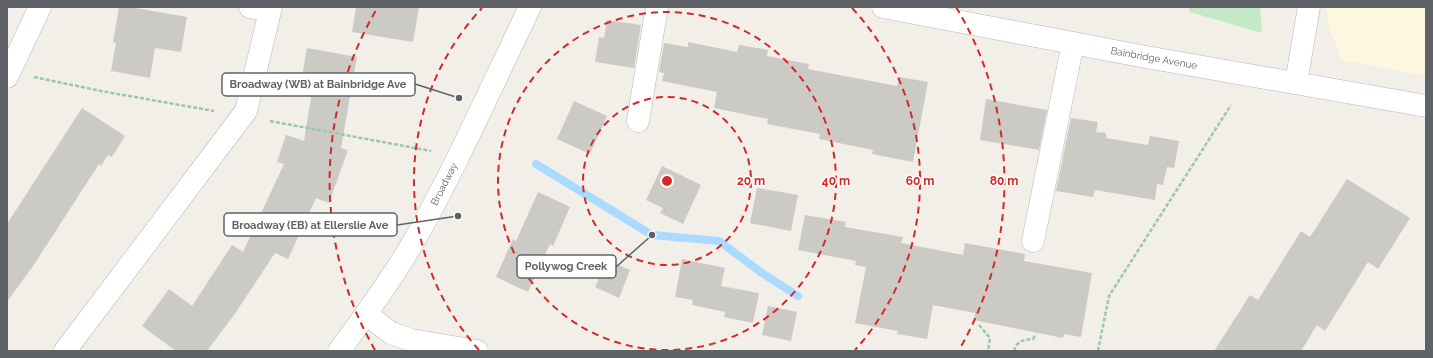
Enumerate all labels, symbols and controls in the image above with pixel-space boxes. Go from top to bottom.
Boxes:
street label: Bainbridge Avenue [1110,45,1198,71]
callout: Broadway (WB) at Bainbridge Ave [222,73,415,96]
text: Broadway (WB) at Bainbridge Ave [230,78,407,91]
street label: Broadway [429,160,460,207]
centre of rings [660,174,674,188]
text: 20 m [737,174,765,188]
text: 40 m [822,174,850,188]
text: 60 m [906,174,934,188]
text: 80 m [990,174,1018,188]
callout: Broadway (EB) at Ellerslie Ave [224,213,397,236]
text: Broadway (EB) at Ellerslie Ave [232,219,389,232]
callout: Pollywog Creek [517,255,616,278]
text: Pollywog Creek [525,260,608,273]

